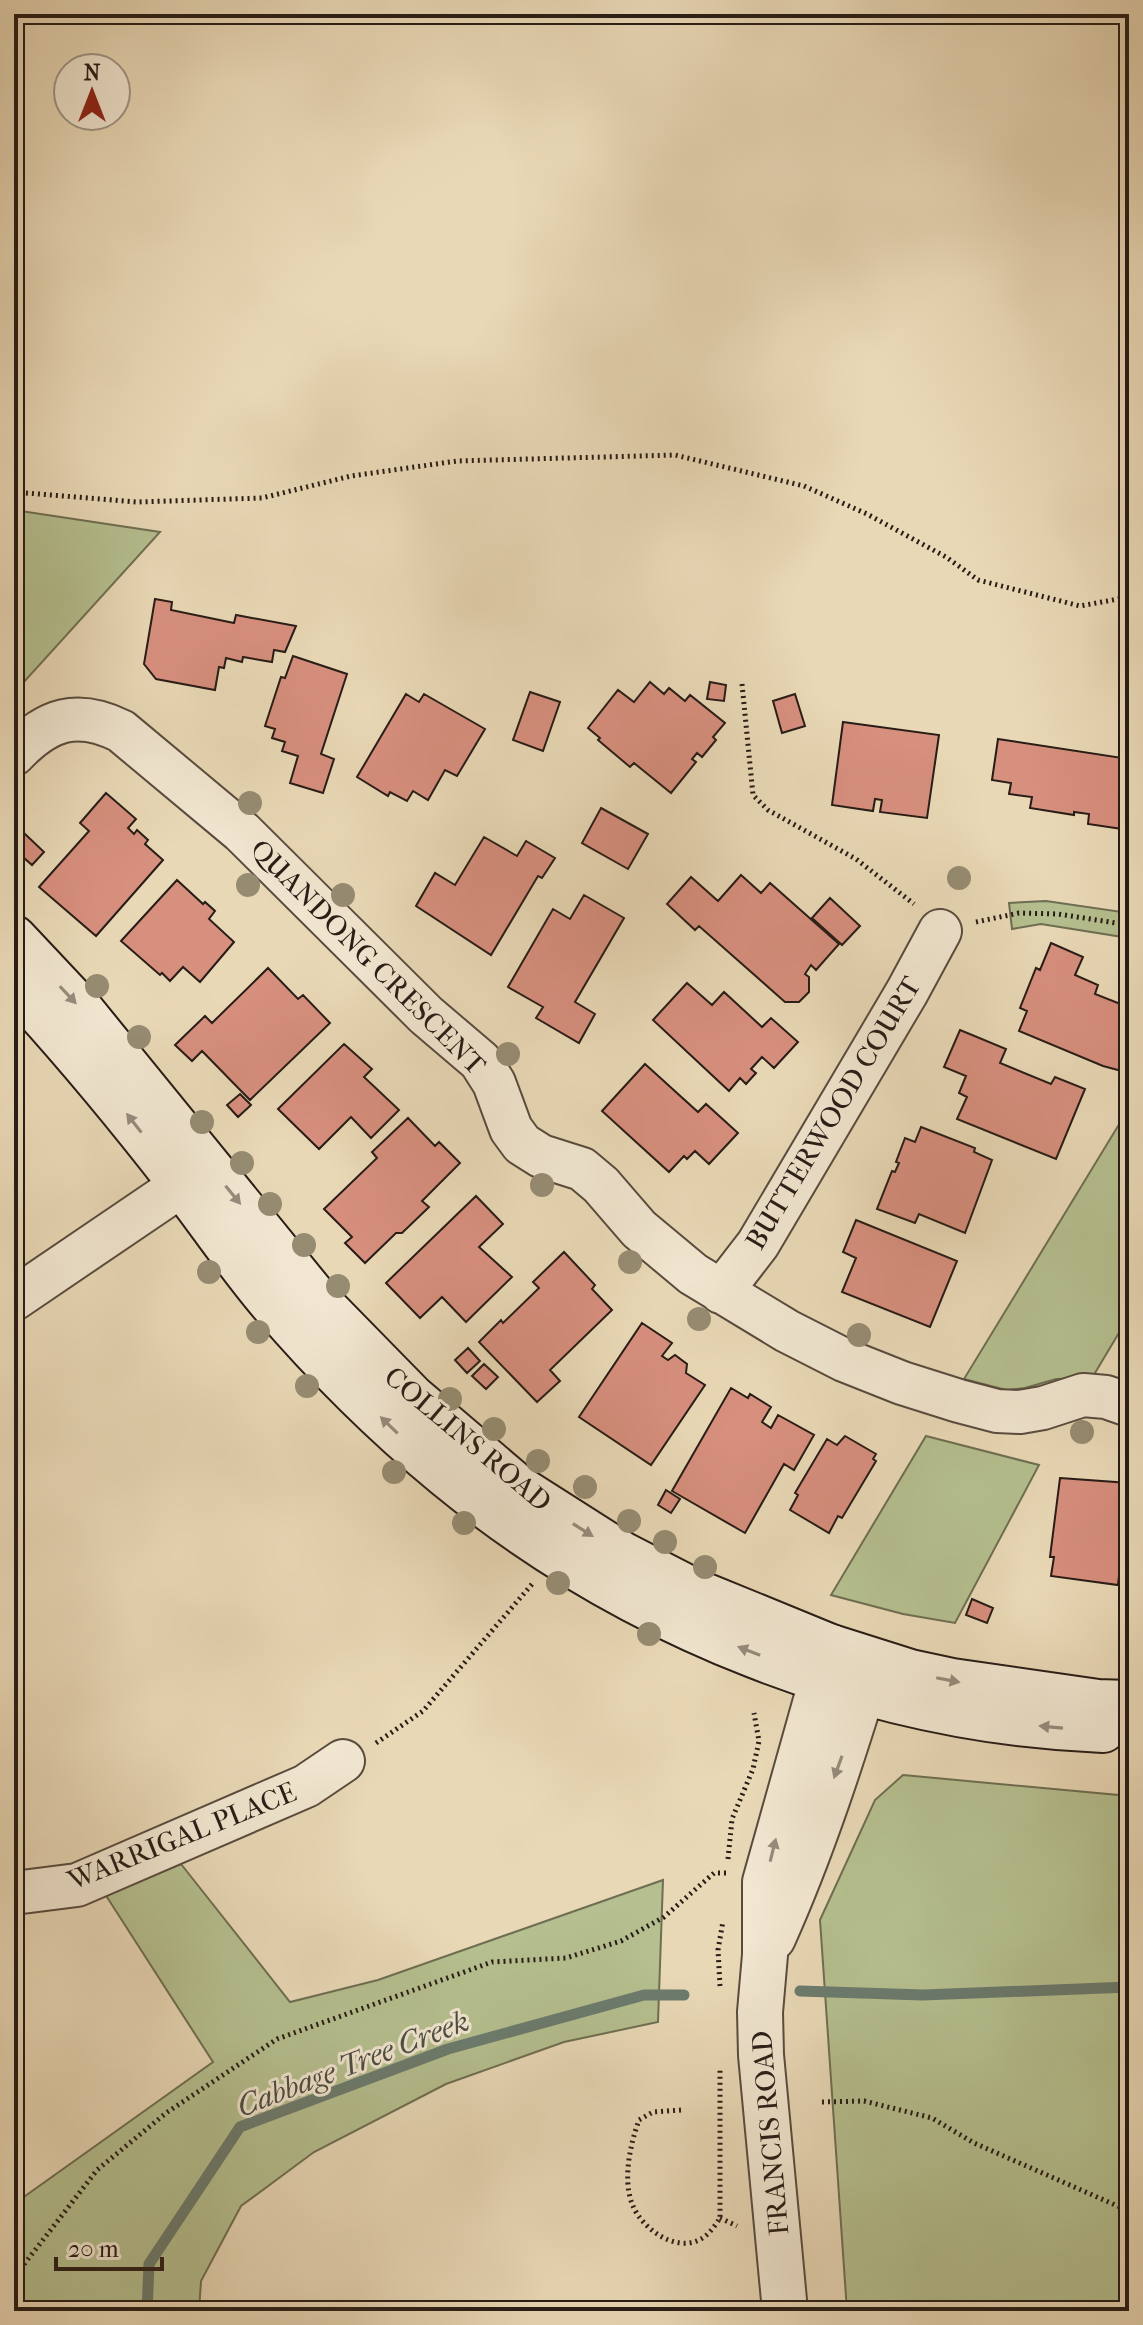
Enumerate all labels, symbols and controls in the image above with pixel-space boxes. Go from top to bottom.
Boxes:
north arrow [52,52,132,132]
text: N [84,60,101,86]
street label: QUANDONG CRESCENT [243,832,493,1082]
street label: BUTTERWOOD COURT [738,970,928,1255]
one-way arrow [58,985,76,1004]
one-way arrow [126,1113,142,1133]
one-way arrow [224,1185,241,1205]
street label: COLLINS ROAD [378,1360,558,1518]
one-way arrow [380,1416,399,1434]
one-way arrow [573,1523,594,1538]
one-way arrow [737,1644,761,1657]
one-way arrow [935,1674,960,1687]
one-way arrow [1038,1720,1063,1733]
one-way arrow [831,1755,844,1779]
street label: WARRIGAL PLACE [62,1775,301,1897]
one-way arrow [768,1837,780,1862]
water label: Cabbage Tree Creek [232,2004,474,2124]
street label: FRANCIS ROAD [745,2029,795,2237]
scale bar [56,2221,162,2271]
text: 20 m [68,2235,119,2263]

